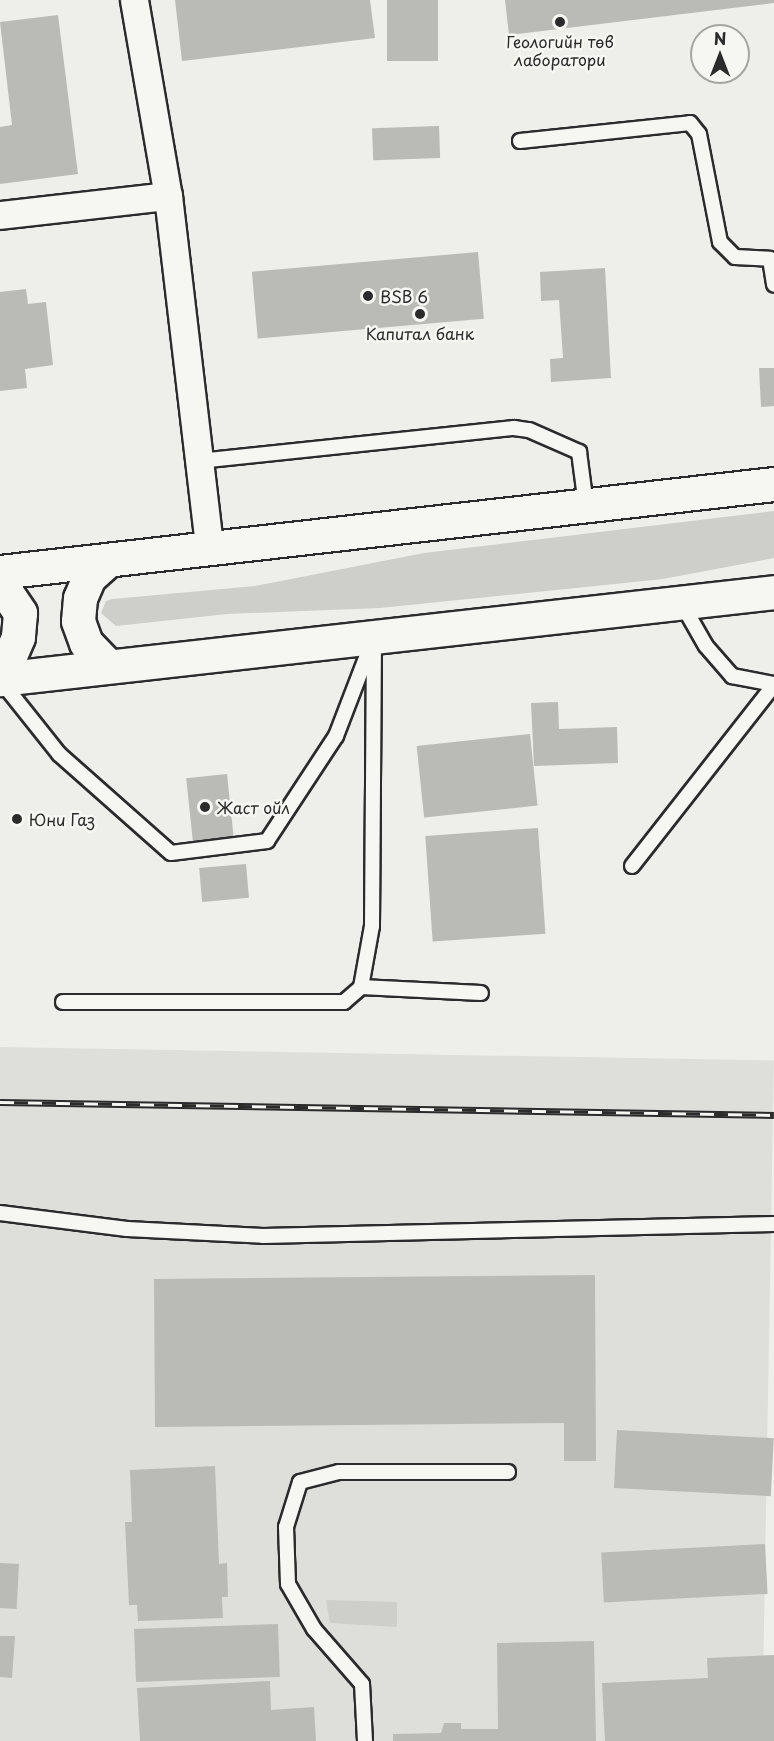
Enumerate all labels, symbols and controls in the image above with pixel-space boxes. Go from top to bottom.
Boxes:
marker: Геологийн төв лаборатори [553,15,567,29]
north arrow [690,24,750,84]
text: N [714,26,726,50]
place label: Геологийн төв лаборатори [506,31,614,69]
place label: BSB 6 [380,286,429,306]
marker: BSB 6 [361,289,375,303]
marker: Капитал банк [413,307,427,321]
place label: Капитал банк [366,323,474,343]
place label: Жаст ойл [217,797,291,817]
marker: Жаст ойл [198,800,212,814]
place label: Юни Газ [29,809,96,829]
marker: Юни Газ [10,812,24,826]

